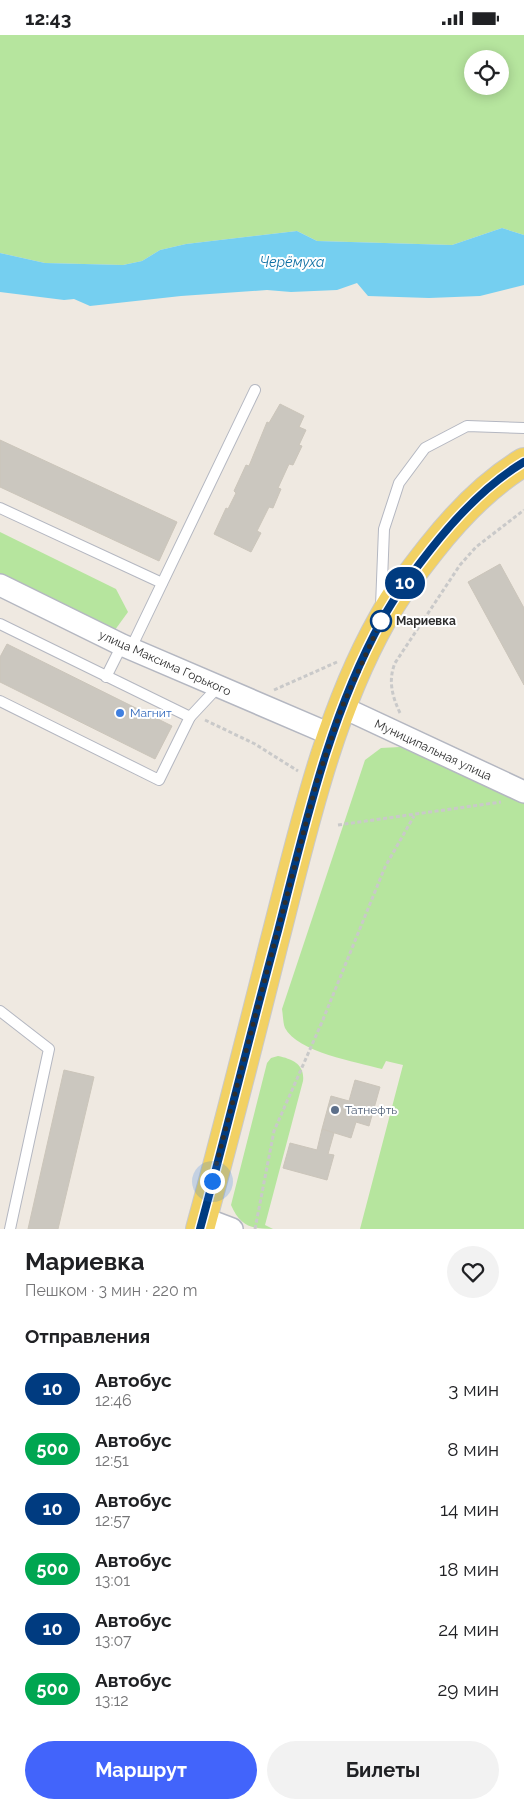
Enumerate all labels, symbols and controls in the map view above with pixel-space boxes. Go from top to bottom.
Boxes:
text: 12:43 [25,7,71,29]
map controls [464,50,509,95]
button: locate [464,50,509,95]
water label: Черёмуха [260,254,324,270]
line badge: 10 [382,567,428,599]
text: 10 [395,572,415,593]
marker: Мариевка [370,610,392,632]
place label: Мариевка [396,614,456,628]
street label: улица Максима Горького [97,627,233,699]
place label: Магнит [130,706,172,720]
marker: Магнит [114,707,126,719]
street label: Муниципальная улица [372,717,494,783]
place label: Татнефть [345,1103,397,1117]
marker: Татнефть [329,1104,341,1116]
your location [200,1169,225,1194]
button: heart [447,1246,499,1298]
text: Мариевка [25,1247,145,1276]
text: Пешком · 3 мин · 220 m [25,1281,198,1300]
text: Отправления [25,1325,150,1347]
text: Автобус [95,1369,172,1391]
text: 10 [43,1378,62,1399]
text: 3 мин [448,1378,499,1400]
text: 12:46 [95,1391,132,1410]
text: Автобус [95,1429,172,1451]
text: 500 [36,1438,69,1459]
text: 8 мин [447,1438,499,1460]
text: 12:51 [95,1451,129,1470]
text: Автобус [95,1489,172,1511]
text: 10 [43,1498,62,1519]
text: 14 мин [440,1498,499,1520]
text: 12:57 [95,1511,130,1530]
text: Автобус [95,1549,172,1571]
text: 500 [36,1558,69,1579]
text: 18 мин [439,1558,499,1580]
text: 13:01 [95,1571,130,1590]
text: Автобус [95,1609,172,1631]
text: 10 [43,1618,62,1639]
text: 24 мин [438,1618,499,1640]
text: 13:07 [95,1631,132,1650]
text: Автобус [95,1669,172,1691]
text: 500 [36,1678,69,1699]
text: 29 мин [437,1678,499,1700]
text: 13:12 [95,1691,129,1710]
button: Маршрут [25,1741,257,1799]
button: Билеты [267,1741,499,1799]

